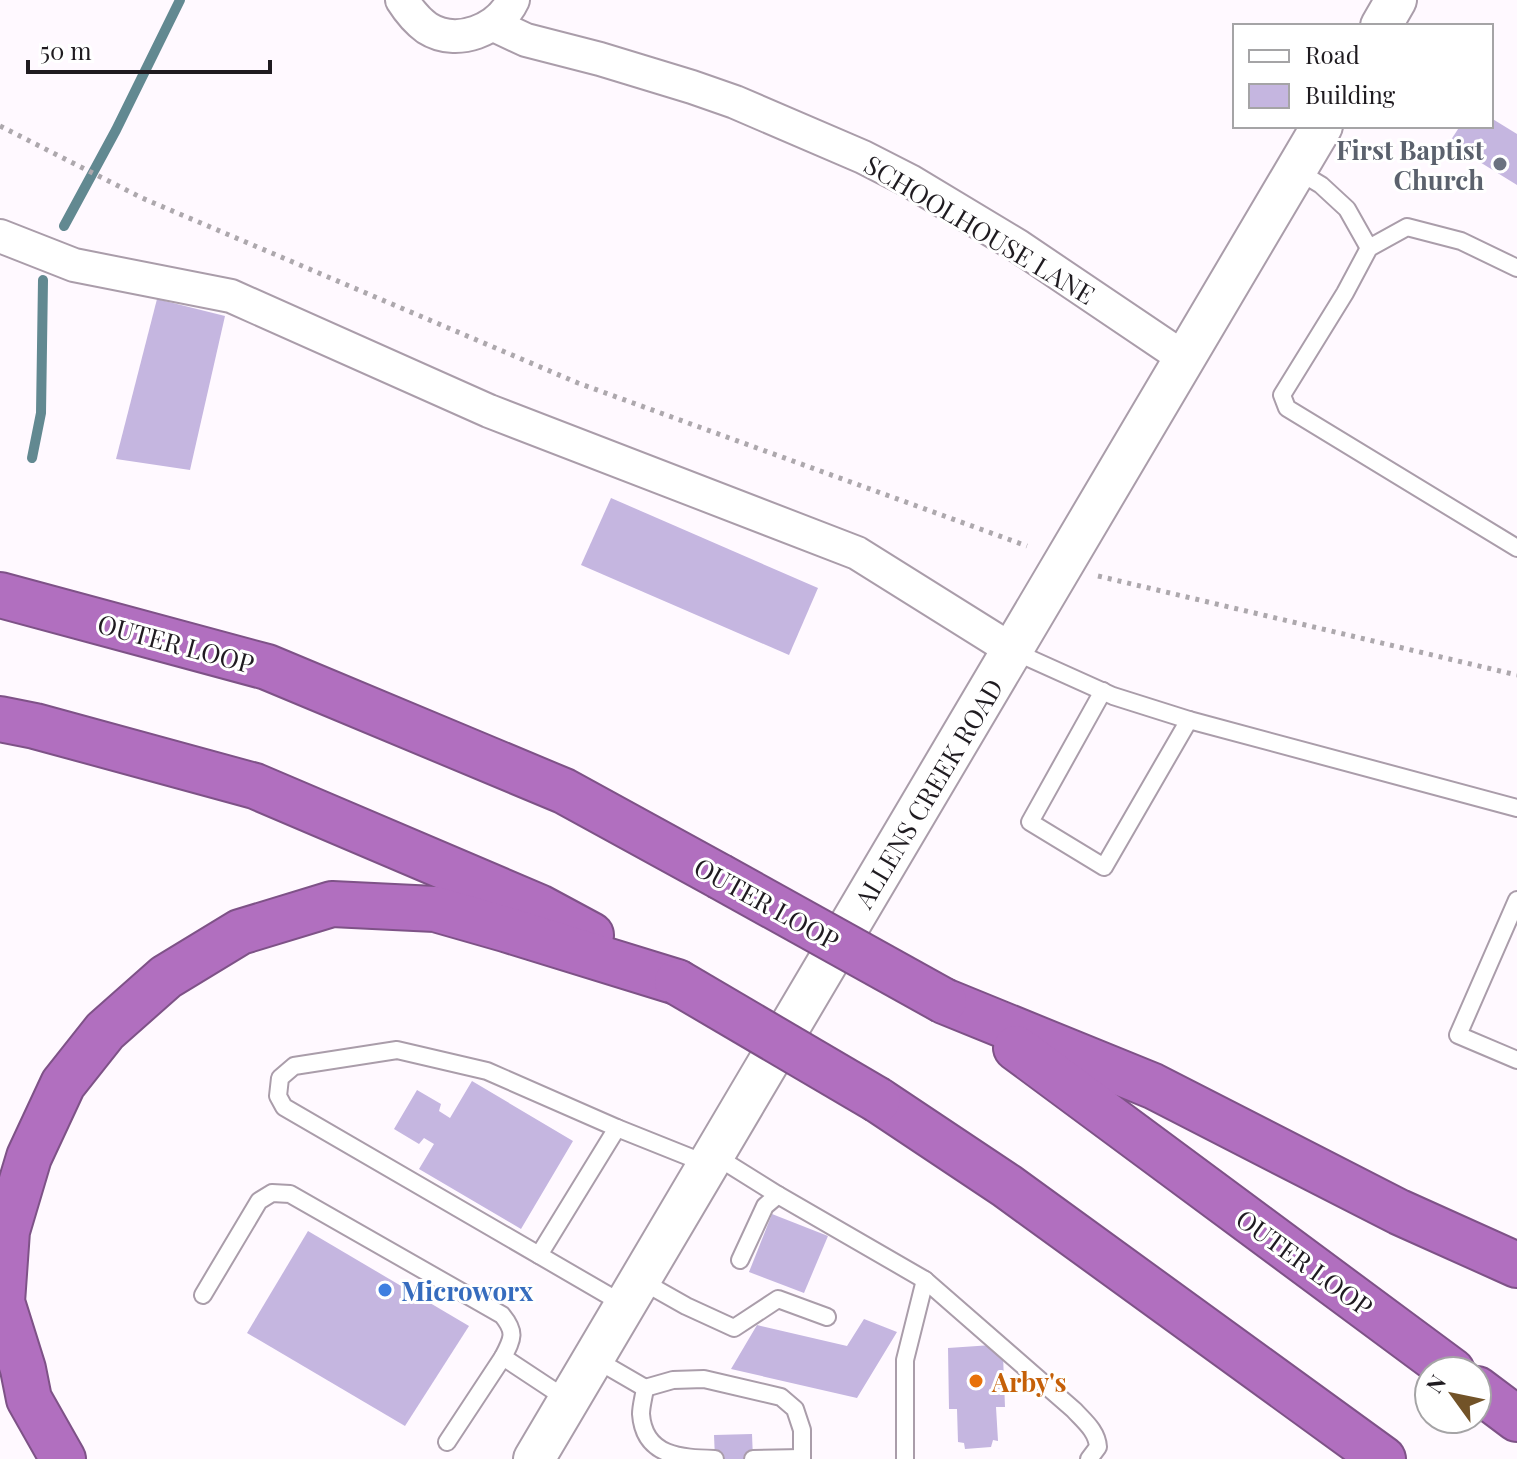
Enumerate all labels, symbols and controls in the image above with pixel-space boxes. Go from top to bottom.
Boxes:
scale bar [28,24,270,74]
legend [1233,24,1493,128]
text: 50 m [40,34,92,66]
text: Road [1305,38,1360,70]
text: Building [1305,78,1396,110]
place label: First Baptist Church [1336,132,1485,197]
street label: SCHOOLHOUSE LANE [858,146,1102,312]
marker: First Baptist Church [1491,155,1509,173]
street label: OUTER LOOP [94,605,258,681]
street label: ALLENS CREEK ROAD [845,672,1010,915]
street label: OUTER LOOP [688,849,846,957]
street label: OUTER LOOP [1230,1201,1380,1323]
place label: Microworx [401,1273,533,1308]
marker: Microworx [376,1281,394,1299]
north arrow [1413,1355,1493,1435]
place label: Arby's [991,1364,1067,1399]
text: N [1418,1369,1452,1398]
marker: Arby's [967,1372,985,1390]

